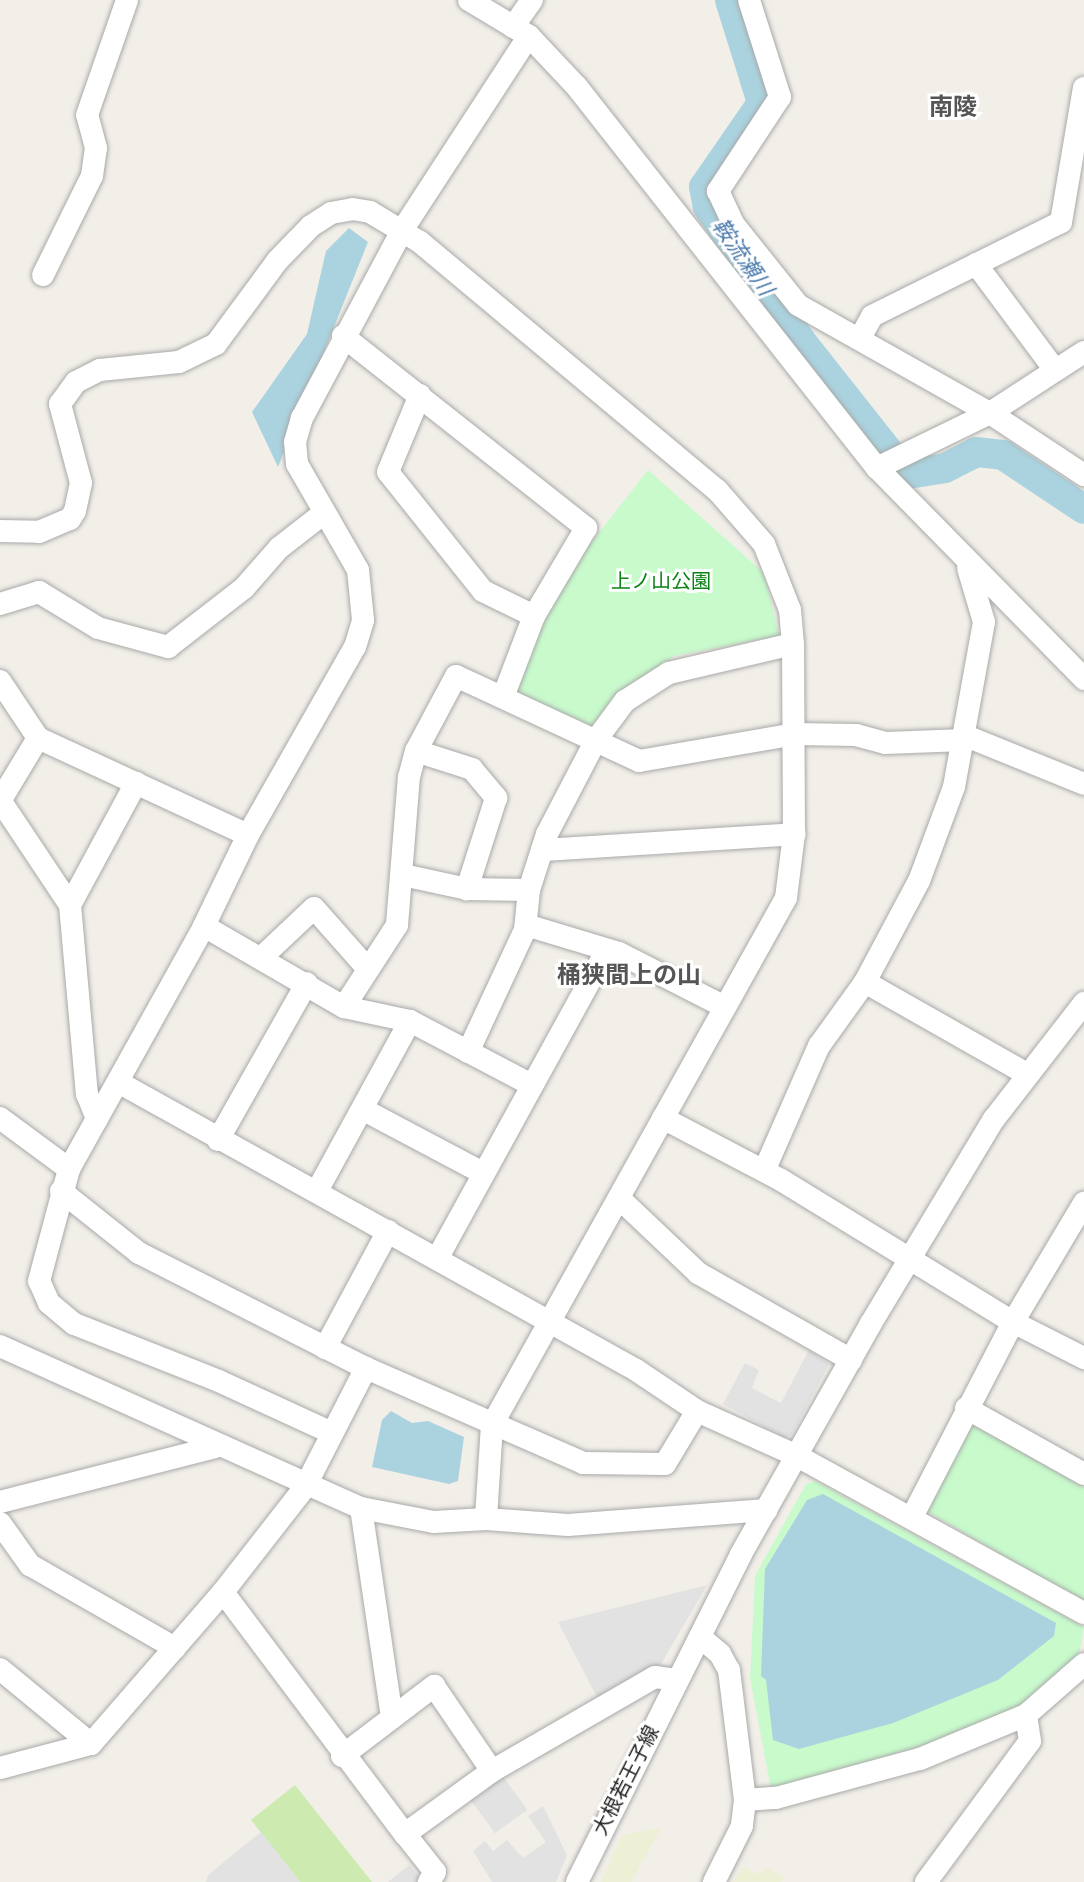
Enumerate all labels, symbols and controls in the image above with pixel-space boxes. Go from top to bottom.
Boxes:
district label: 南陵 [929,93,977,121]
water label: 鞍流瀬川 [707,213,779,301]
park label: 上ノ山公園 [611,568,711,592]
district label: 桶狭間上の山 [557,961,701,989]
street label: 大根若王子線 [587,1721,663,1839]

